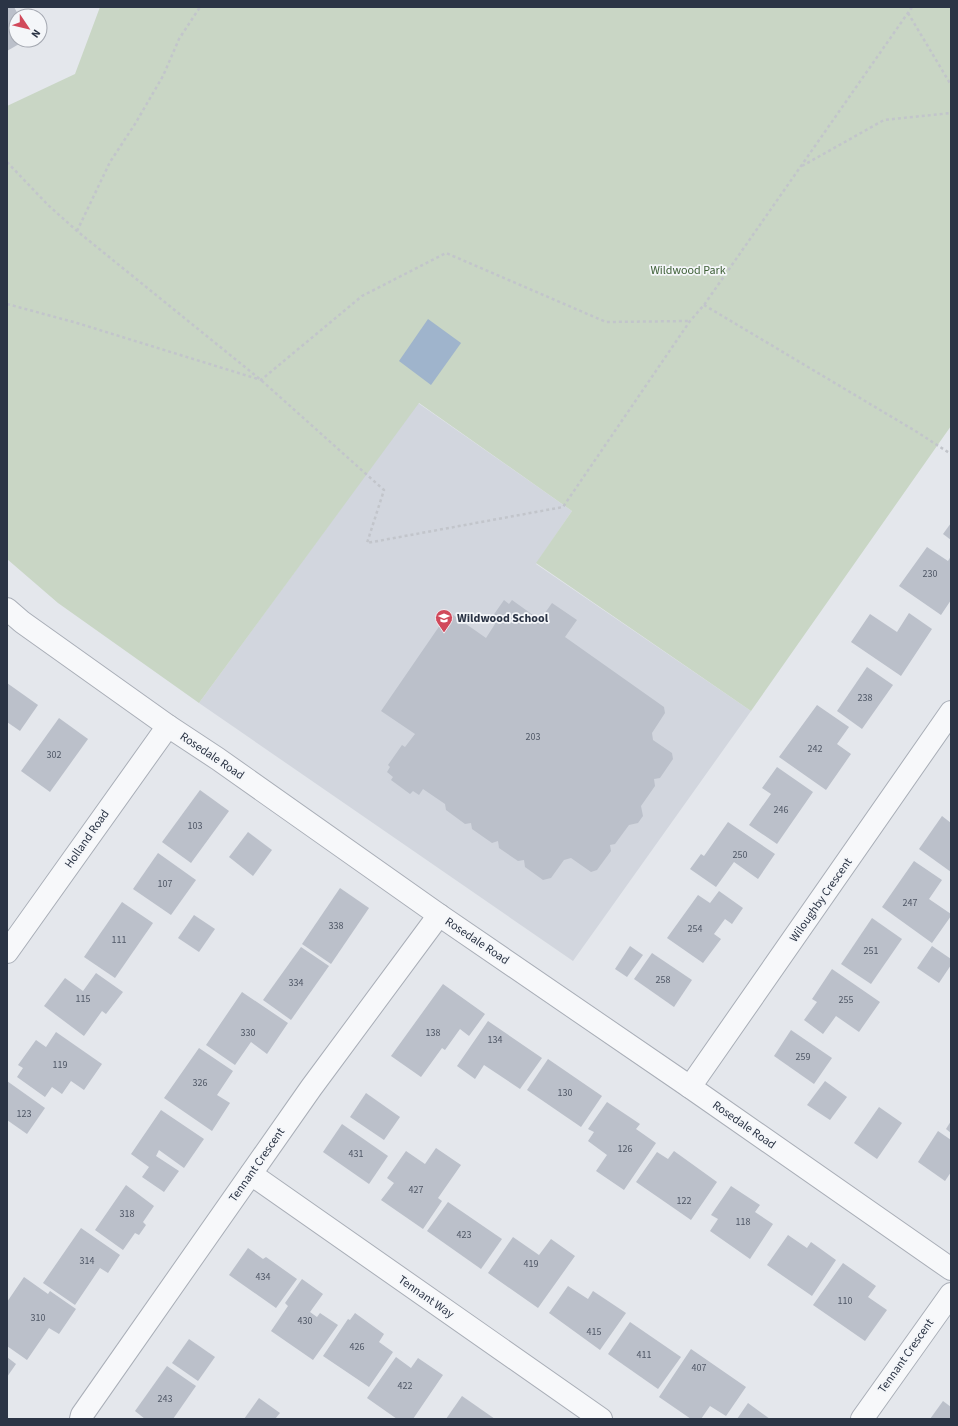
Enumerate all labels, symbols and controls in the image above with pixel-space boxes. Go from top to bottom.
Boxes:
north arrow [8,8,48,48]
text: N [28,26,44,41]
park label: Wildwood Park [650,262,726,279]
house number: 230 [923,567,937,581]
school or university icon: Wildwood School [434,608,454,633]
place label: Wildwood School [457,610,549,627]
house number: 238 [858,691,872,705]
street label: Rosedale Road [177,728,247,784]
house number: 203 [526,730,540,744]
house number: 242 [808,742,822,756]
house number: 302 [47,748,61,762]
house number: 246 [774,803,788,817]
street label: Holland Road [61,806,113,872]
house number: 103 [188,819,202,833]
house number: 250 [733,848,747,862]
street label: Wiloughby Crescent [786,854,856,946]
house number: 107 [158,877,172,891]
house number: 247 [903,896,917,910]
street label: Rosedale Road [442,913,512,969]
house number: 338 [329,919,343,933]
house number: 254 [688,922,702,936]
house number: 111 [112,933,126,947]
house number: 251 [864,944,878,958]
house number: 258 [656,973,670,987]
house number: 334 [289,976,303,990]
house number: 115 [76,992,90,1006]
house number: 255 [839,993,853,1007]
house number: 330 [241,1026,255,1040]
house number: 138 [426,1026,440,1040]
house number: 134 [488,1033,502,1047]
house number: 259 [796,1050,810,1064]
house number: 119 [53,1058,67,1072]
house number: 326 [193,1076,207,1090]
house number: 130 [558,1086,572,1100]
street label: Rosedale Road [709,1097,779,1153]
house number: 123 [17,1107,31,1121]
street label: Tennant Crescent [225,1124,289,1206]
house number: 126 [618,1142,632,1156]
house number: 431 [349,1147,363,1161]
house number: 427 [409,1183,423,1197]
house number: 122 [677,1194,691,1208]
house number: 318 [120,1207,134,1221]
house number: 118 [736,1215,750,1229]
house number: 423 [457,1228,471,1242]
house number: 314 [80,1254,94,1268]
house number: 419 [524,1257,538,1271]
house number: 434 [256,1270,270,1284]
street label: Tennant Way [395,1271,458,1323]
house number: 110 [838,1294,852,1308]
house number: 310 [31,1311,45,1325]
house number: 430 [298,1314,312,1328]
street label: Tennant Crescent [874,1315,938,1397]
house number: 415 [587,1325,601,1339]
house number: 426 [350,1340,364,1354]
house number: 411 [637,1348,651,1362]
house number: 407 [692,1361,706,1375]
house number: 422 [398,1379,412,1393]
house number: 243 [158,1392,172,1406]

